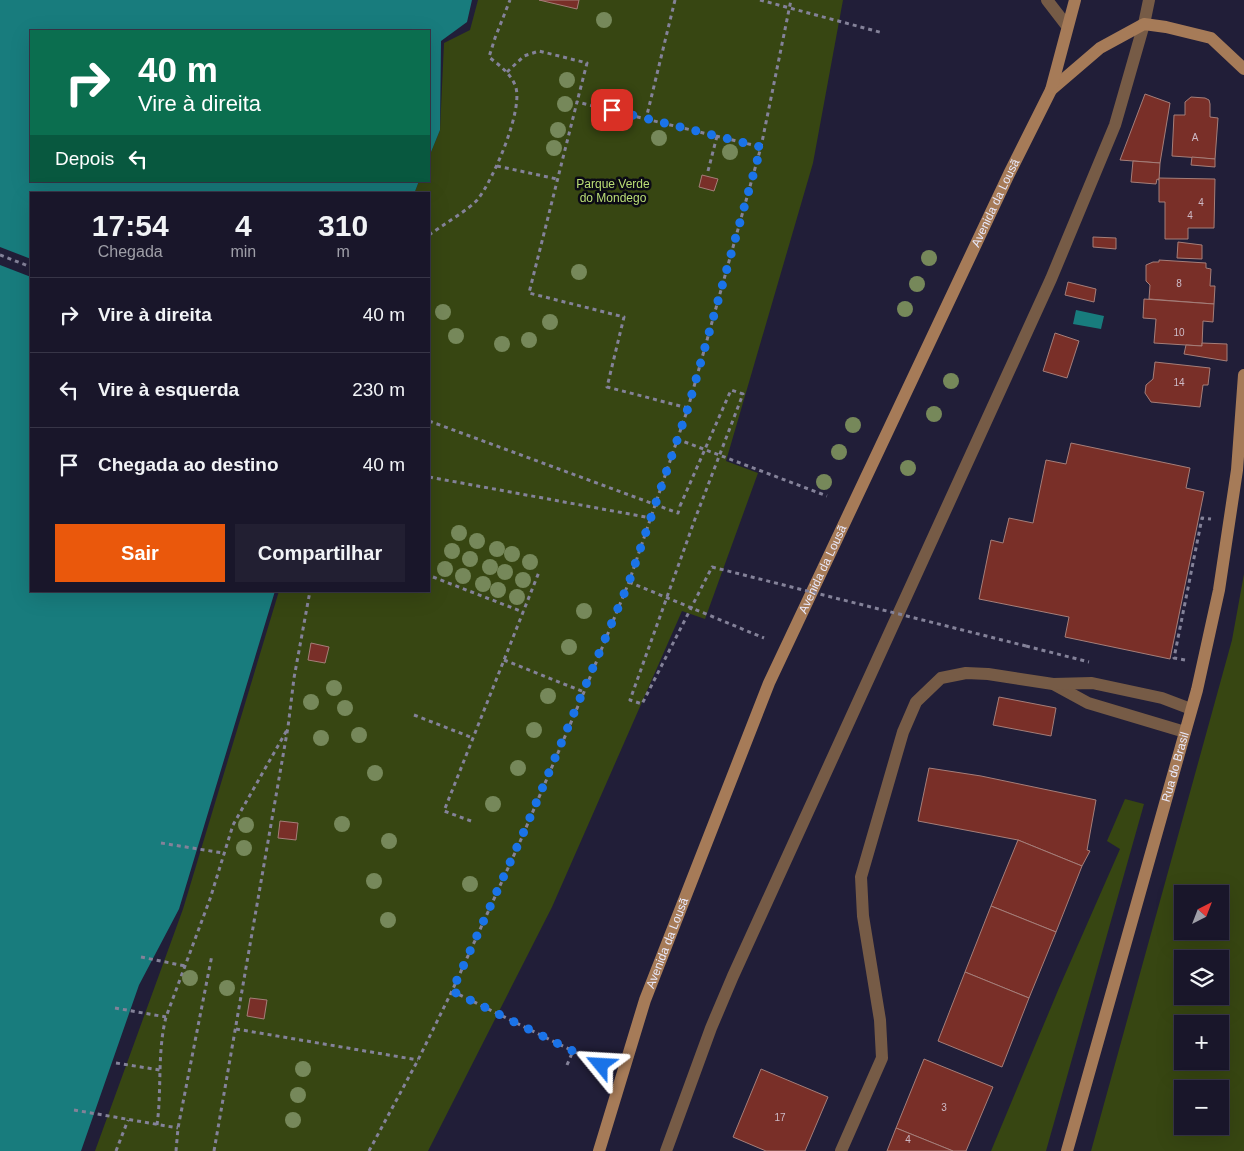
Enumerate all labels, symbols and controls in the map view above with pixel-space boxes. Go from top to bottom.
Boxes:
icon: right [55,50,120,115]
text: 40 m [138,50,218,89]
pin [591,89,633,131]
text: Vire à direita [138,91,261,116]
icon: arrive [598,96,626,124]
house number: A [1192,132,1199,143]
icon: left [124,145,152,173]
text: Depois [55,148,114,169]
street label: Avenida da Lousã [969,156,1023,249]
park label: Parque Verde do Mondego [576,177,650,205]
house number: 4 [1198,197,1204,208]
text: 17:54 [92,209,169,242]
text: 4 [235,209,252,242]
text: 310 [318,209,368,242]
house number: 4 [1187,210,1193,221]
text: Chegada [98,243,163,260]
text: min [230,243,256,260]
text: m [336,243,350,260]
house number: 8 [1176,278,1182,289]
icon: right [55,301,83,329]
text: Vire à direita [98,304,212,325]
text: 40 m [363,304,405,325]
house number: 10 [1173,327,1185,338]
icon: left [55,376,83,404]
house number: 14 [1173,377,1185,388]
text: Vire à esquerda [98,379,239,400]
text: 230 m [352,379,405,400]
icon: arrive [55,451,83,479]
text: Chegada ao destino [98,454,279,475]
text: 40 m [363,454,405,475]
street label: Avenida da Lousã [796,523,850,616]
button: Sair [55,524,225,582]
button: Compartilhar [235,524,405,582]
street label: Rua do Brasil [1159,730,1192,804]
north arrow [1174,885,1229,940]
map controls [1174,885,1229,1135]
street label: Avenida da Lousã [643,895,691,990]
button: layers [1174,950,1229,1005]
button: + [1174,1015,1229,1070]
position arrow [574,1038,626,1090]
button: − [1174,1080,1229,1135]
house number: 3 [941,1102,947,1113]
house number: 17 [774,1112,786,1123]
house number: 4 [905,1134,911,1145]

